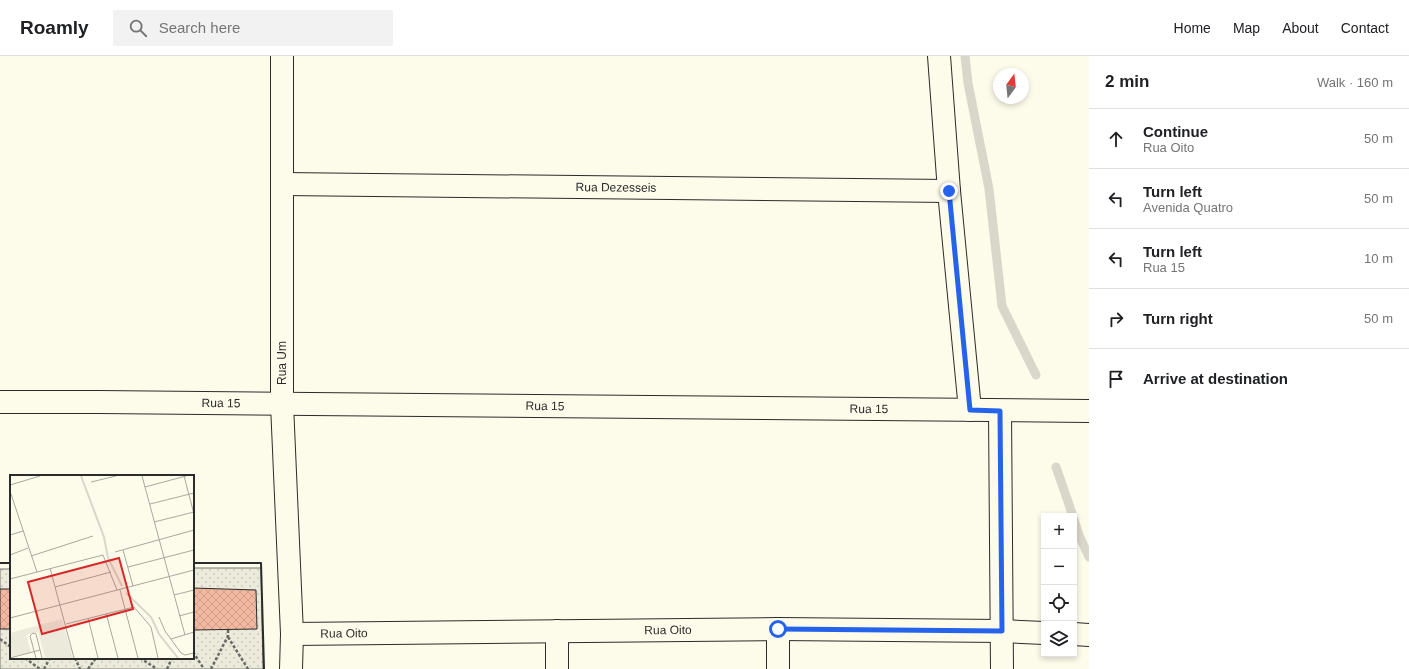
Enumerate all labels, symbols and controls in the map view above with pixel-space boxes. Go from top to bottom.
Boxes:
search box [113,10,393,46]
text: Roamly [20,17,89,38]
icon: search [127,17,149,39]
text: Search here [159,19,240,36]
text: Home [1174,20,1211,36]
text: Map [1233,20,1260,36]
text: About [1282,20,1319,36]
text: Contact [1341,20,1389,36]
north arrow [993,68,1029,104]
text: 2 min [1105,72,1149,91]
text: Walk · 160 m [1317,75,1393,90]
text: Continue [1143,123,1208,140]
icon: ahead [1105,128,1127,150]
text: 50 m [1364,131,1393,146]
text: Rua Oito [1143,140,1194,155]
street label: Rua Dezesseis [576,180,656,195]
route end [940,182,958,200]
text: Turn left [1143,183,1202,200]
icon: left [1105,188,1127,210]
text: 50 m [1364,191,1393,206]
text: Avenida Quatro [1143,200,1233,215]
text: Turn left [1143,243,1202,260]
icon: left [1105,248,1127,270]
text: 10 m [1364,251,1393,266]
text: Rua 15 [1143,260,1185,275]
icon: right [1105,308,1127,330]
text: Turn right [1143,310,1213,327]
text: 50 m [1364,311,1393,326]
street label: Rua Um [275,341,289,385]
icon: arrive [1105,368,1127,390]
text: Arrive at destination [1143,370,1288,387]
street label: Rua 15 [202,396,241,410]
street label: Rua 15 [526,399,565,413]
street label: Rua 15 [850,402,889,416]
inset map [10,475,194,659]
map controls [1041,513,1077,657]
button: + [1041,513,1077,549]
button: − [1041,549,1077,585]
button: locate [1041,585,1077,621]
route start [769,620,787,638]
button: layers [1041,621,1077,657]
street label: Rua Oito [644,623,692,637]
street label: Rua Oito [320,626,368,641]

